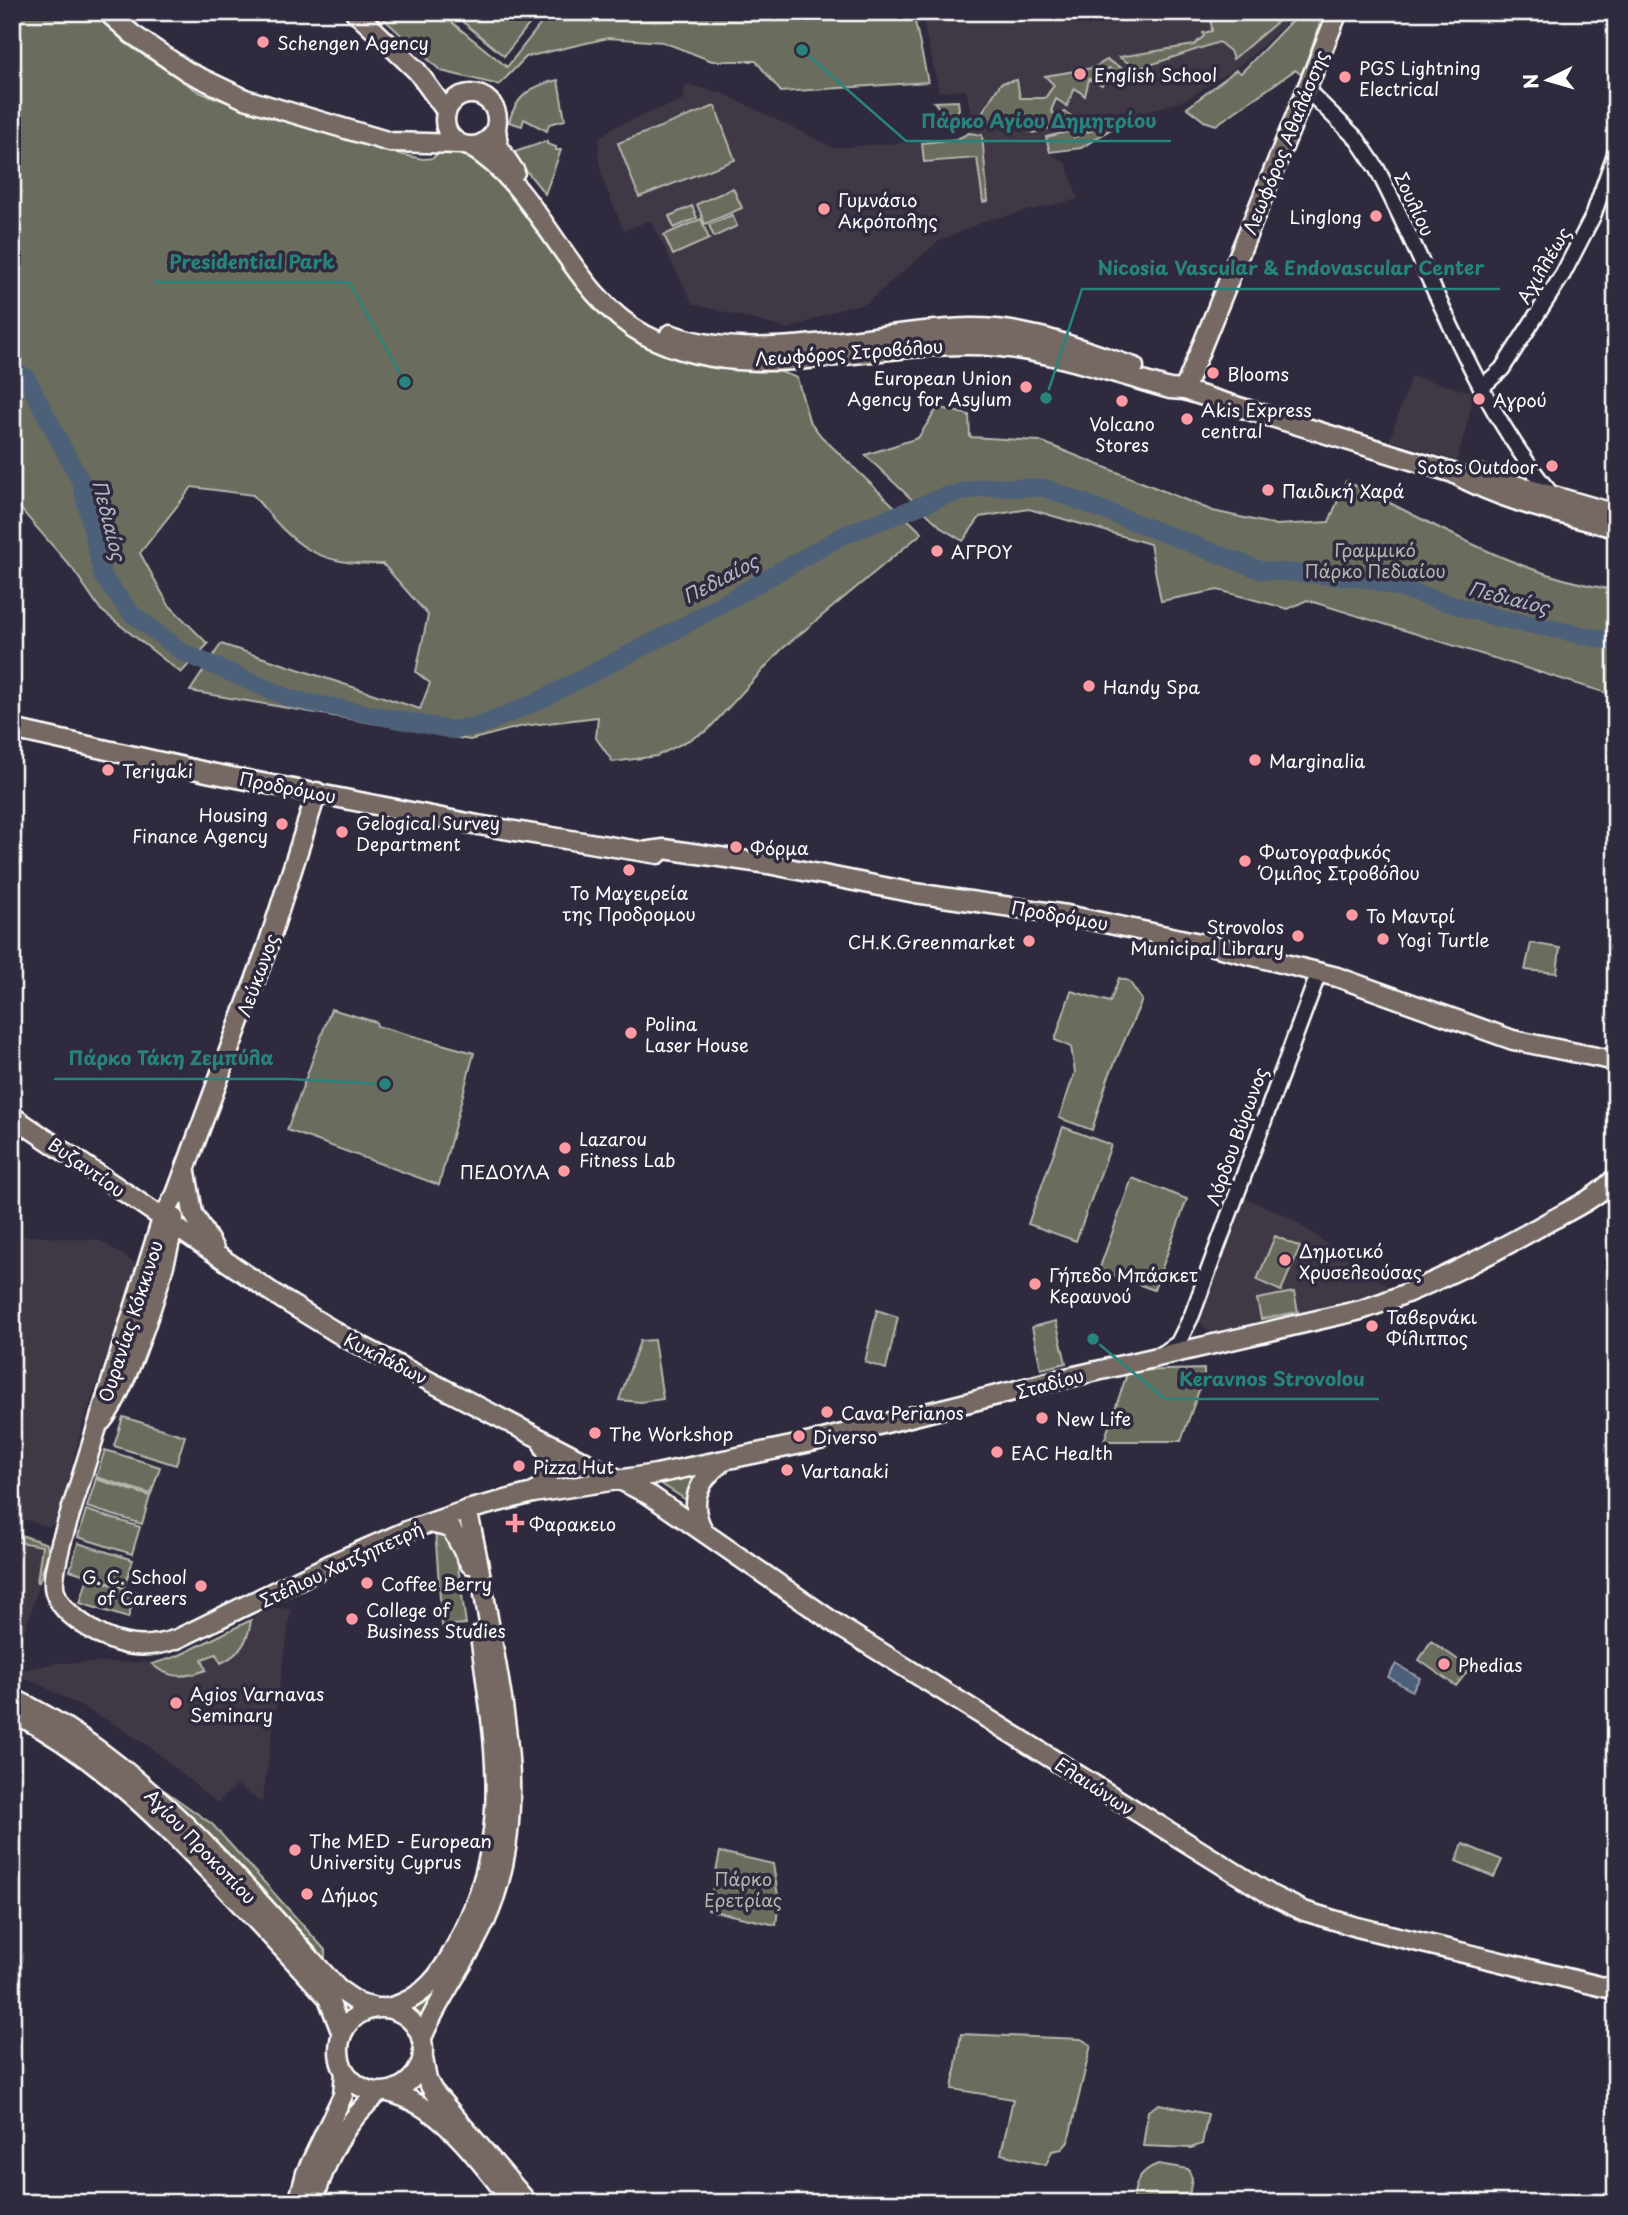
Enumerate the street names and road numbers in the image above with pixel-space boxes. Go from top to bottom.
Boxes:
street label: Λεωφόρος Αθαλάσσης [1236,46,1334,238]
street label: Σουλίου [1388,168,1442,240]
street label: Αχιλλέως [1509,221,1577,309]
street label: Λεωφόρος Στροβόλου [754,332,944,372]
street label: Προδρόμου [237,764,339,810]
street label: Προδρόμου [1010,893,1110,937]
street label: Λεύκωνος [229,930,285,1020]
street label: Λόρδου Βύρωνος [1198,1063,1274,1209]
street label: Βυζαντίου [43,1131,131,1203]
street label: Ουρανίας Κόκκινου [91,1237,169,1405]
street label: Κυκλάδων [340,1325,432,1391]
street label: Σταδίου [1013,1361,1087,1405]
street label: Στέλιου Χατζηπετρή [255,1514,427,1614]
street label: Ελαιώνων [1050,1750,1140,1822]
street label: Αγίου Προκοπίου [139,1782,263,1910]

